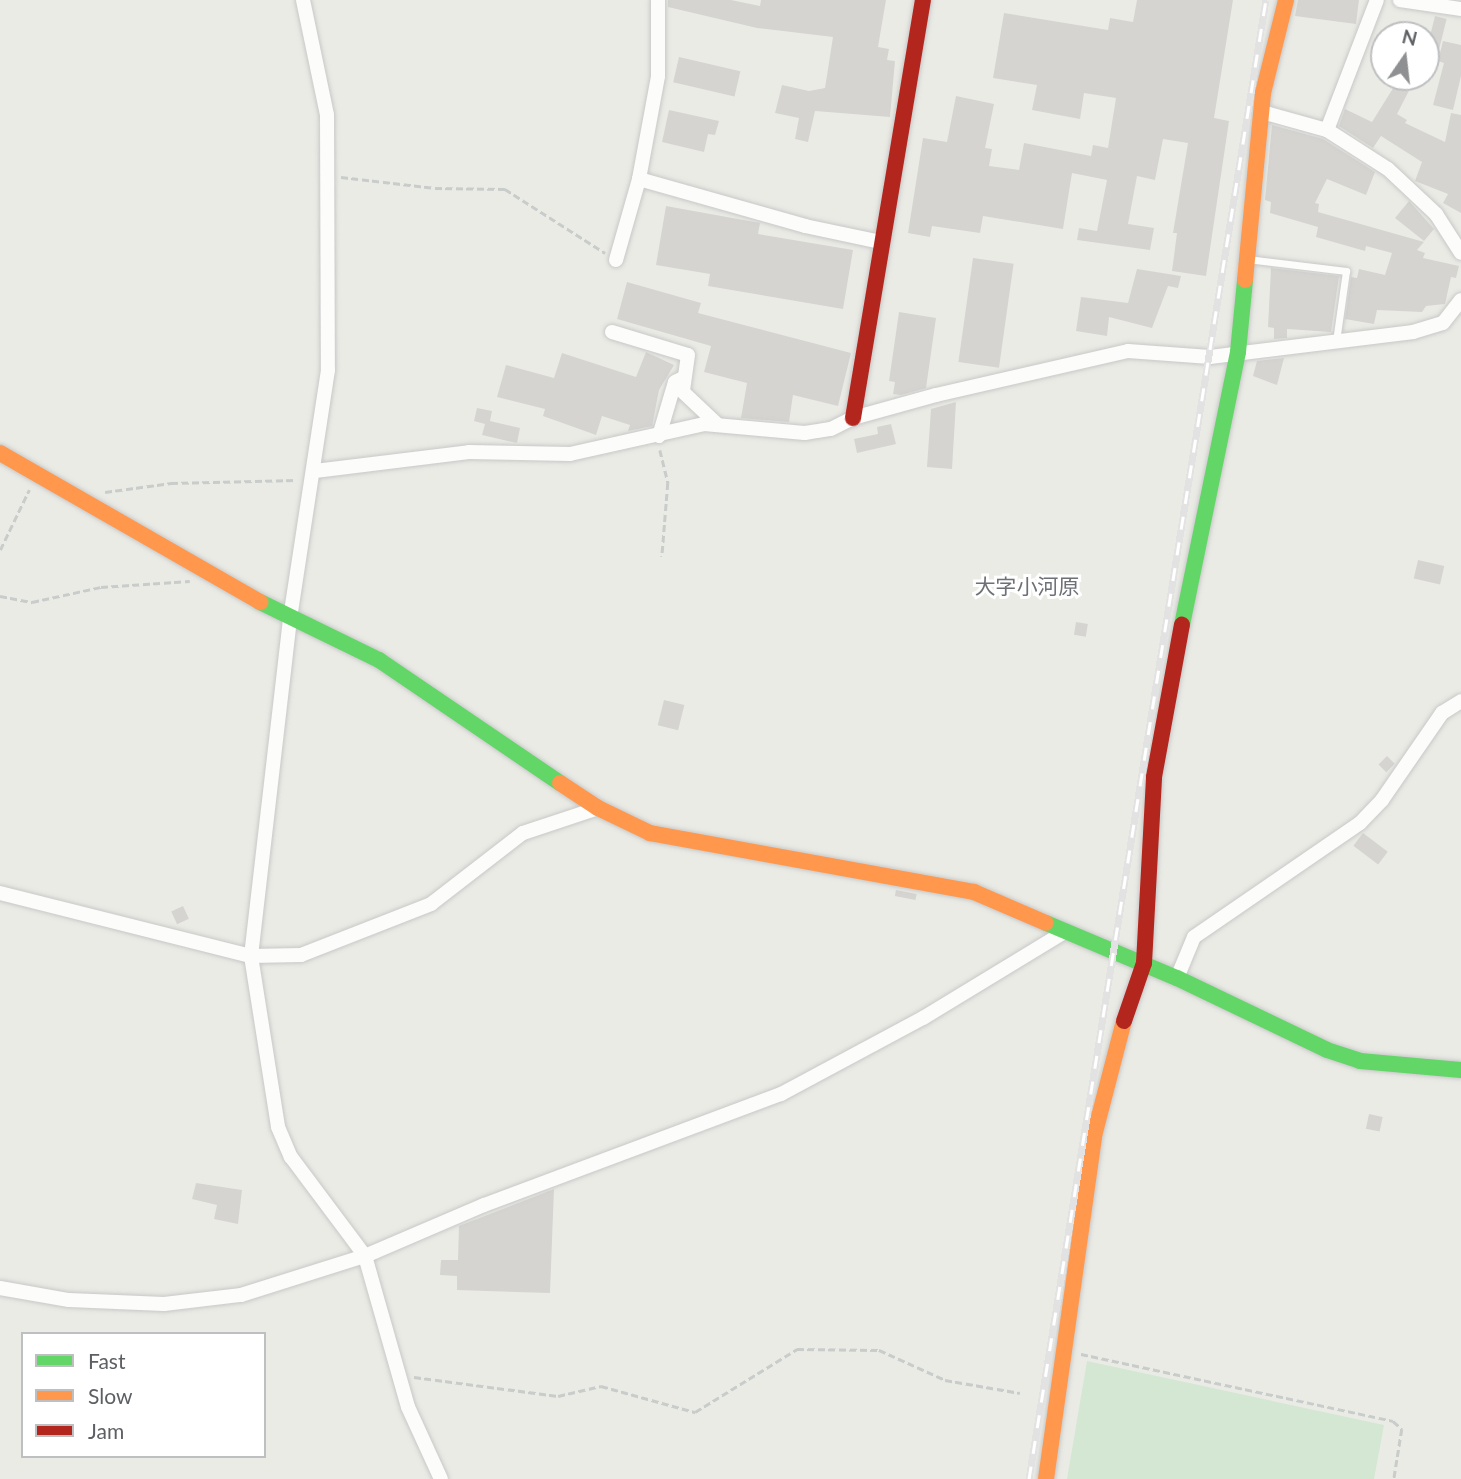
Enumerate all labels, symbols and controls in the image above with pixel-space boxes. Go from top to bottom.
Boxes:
north arrow [1370,21,1440,91]
text: N [1400,24,1420,50]
district label: 大字小河原 [975,573,1079,599]
legend [21,1332,266,1458]
text: Fast [88,1348,125,1373]
text: Slow [88,1383,132,1408]
text: Jam [88,1418,124,1443]

